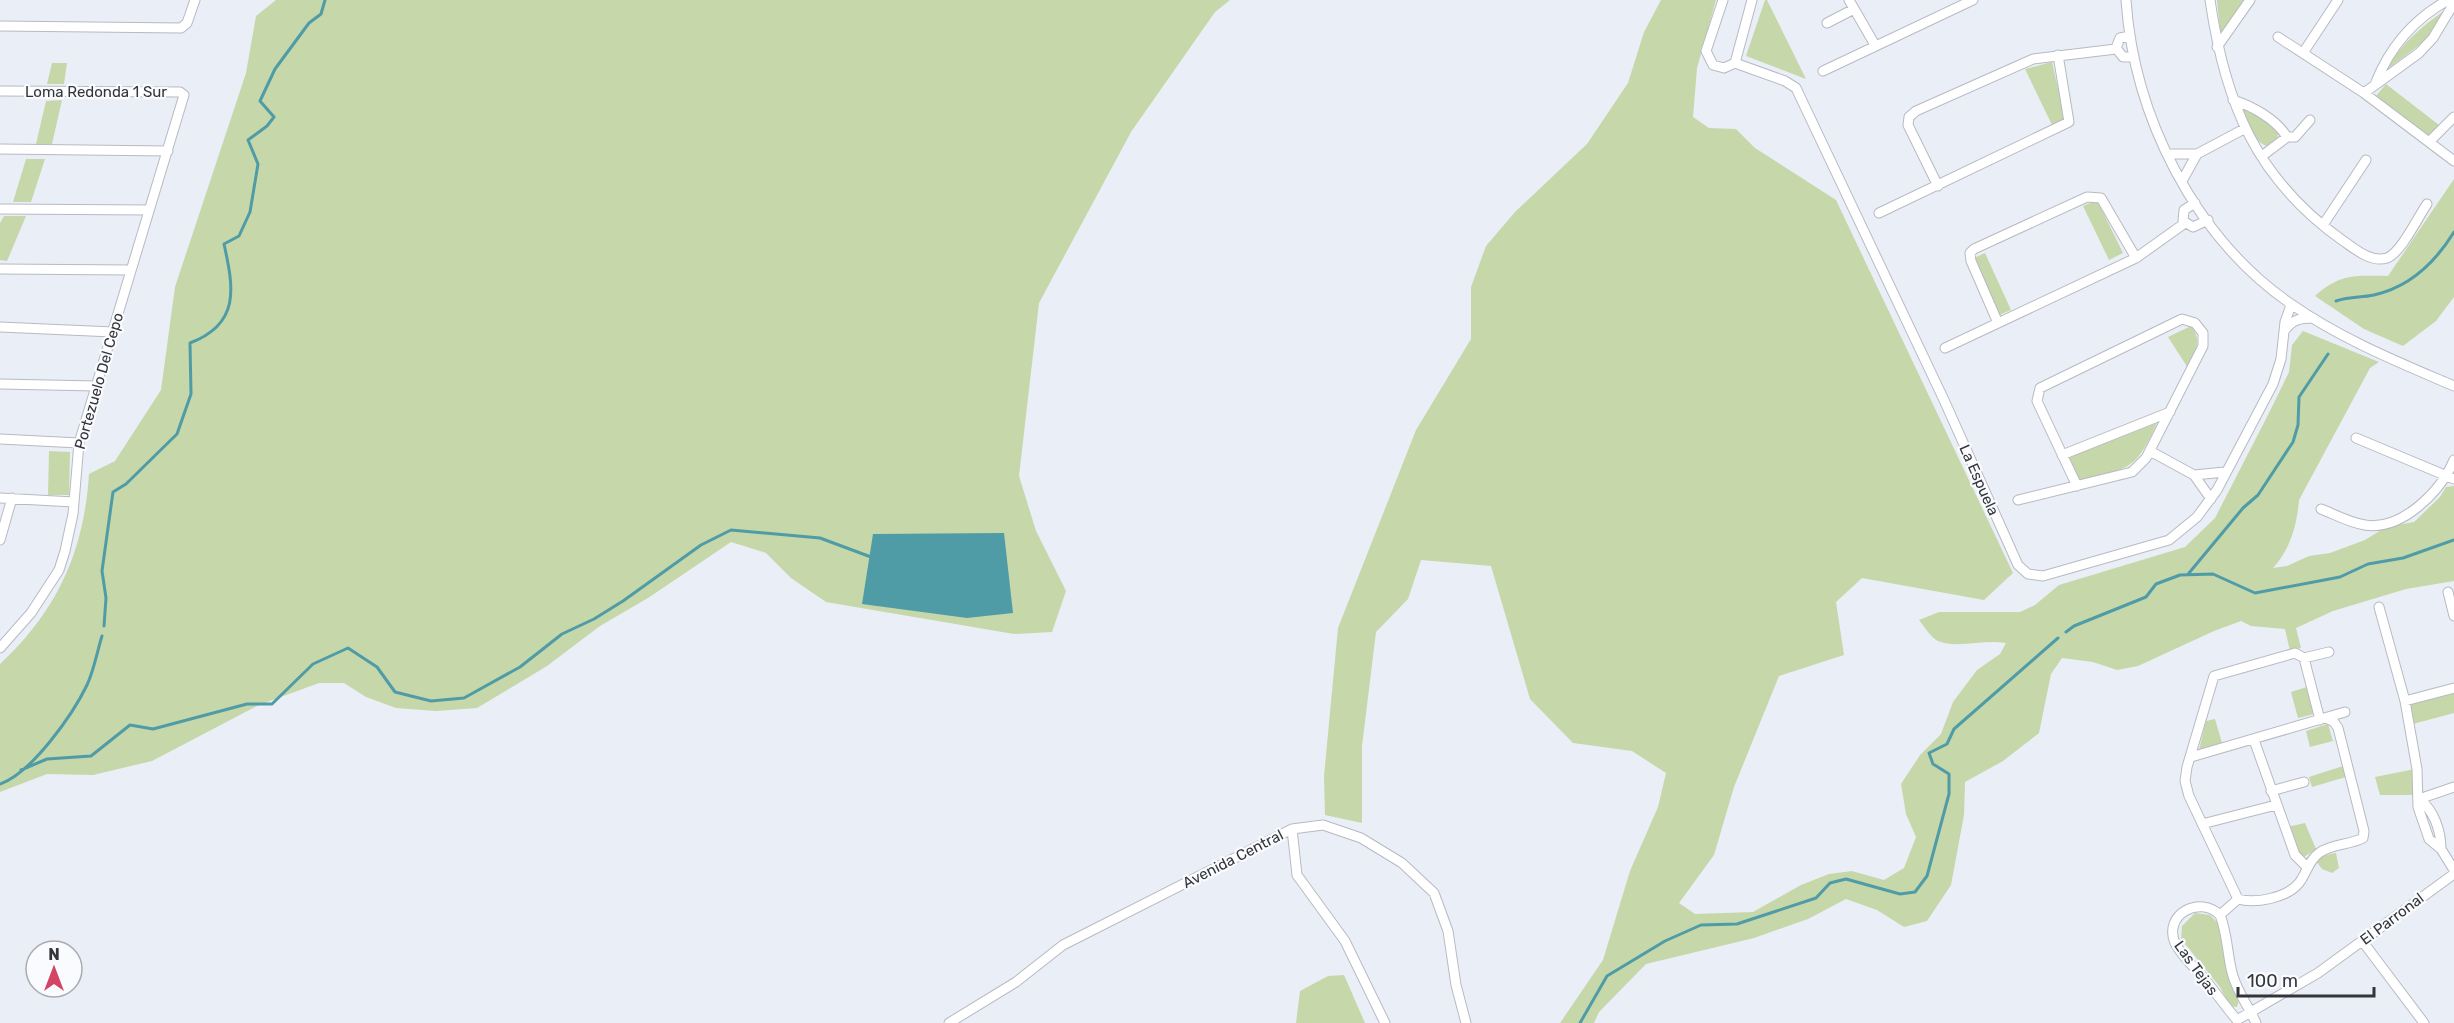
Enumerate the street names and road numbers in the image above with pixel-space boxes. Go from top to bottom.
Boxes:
street label: Loma Redonda 1 Sur [25,83,167,101]
street label: Portezuelo Del Cepo [71,311,127,451]
street label: La Espuela [1955,442,2003,518]
street label: Avenida Central [1180,826,1286,892]
street label: El Parronal [2357,889,2427,949]
street label: Las Tejas [2170,937,2222,999]

